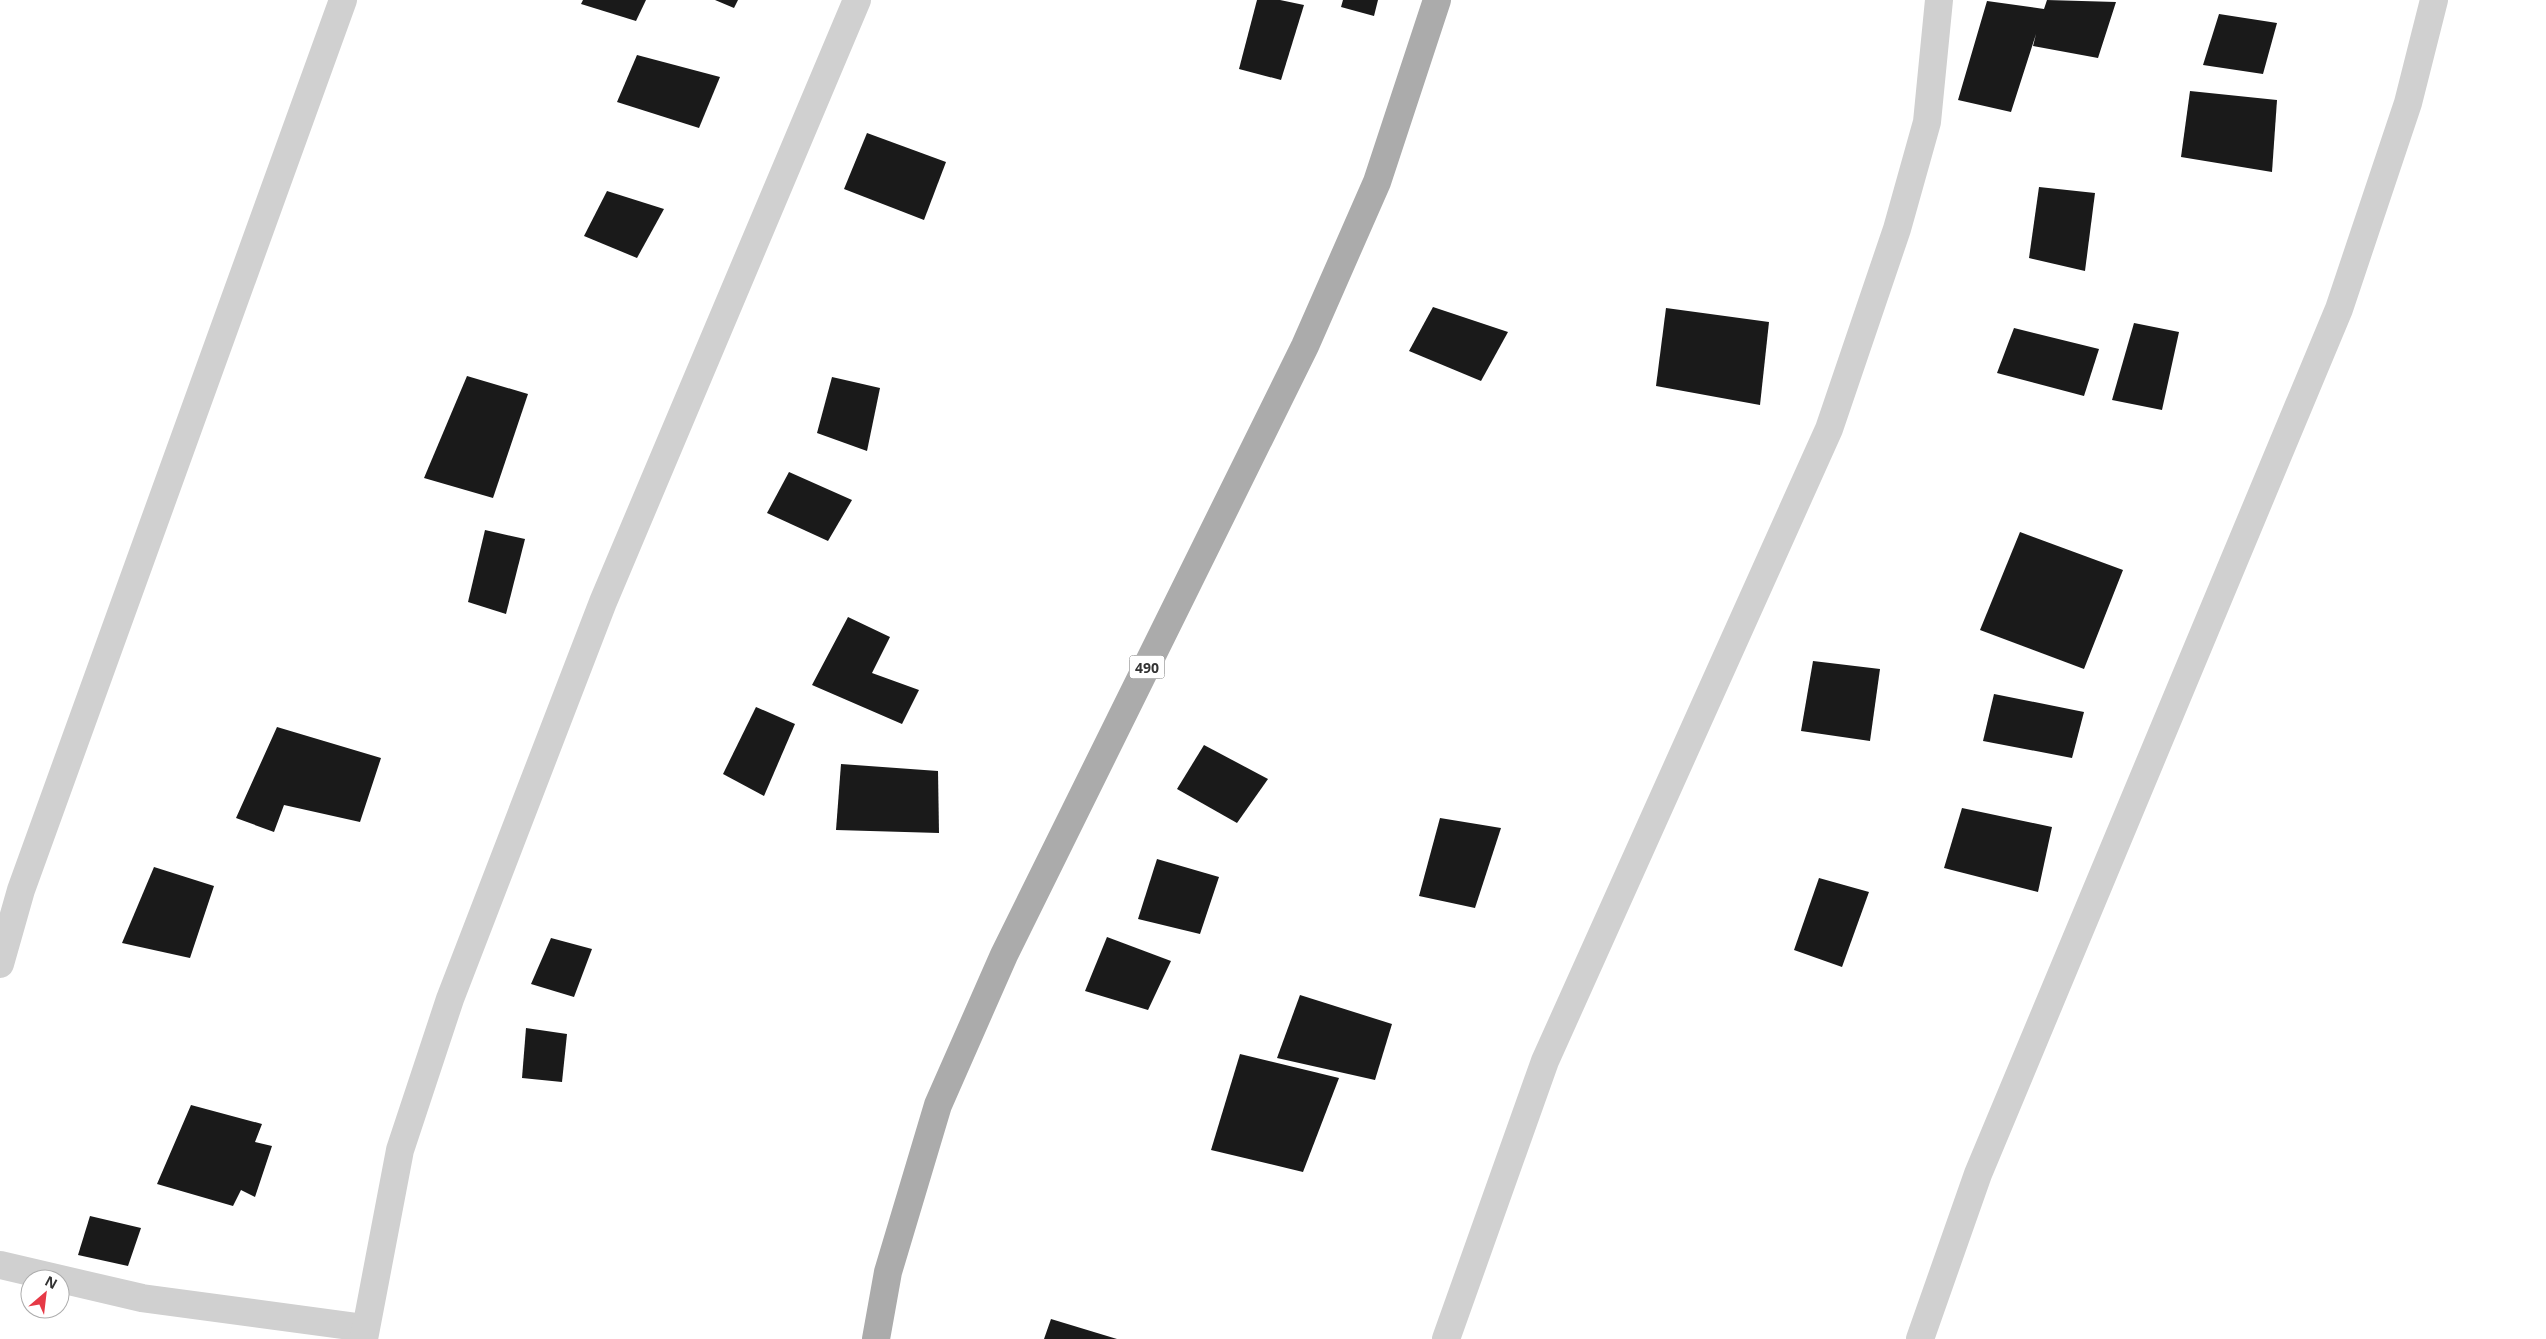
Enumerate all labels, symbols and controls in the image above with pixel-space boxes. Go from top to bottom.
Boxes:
road number: 490 [1130,656,1164,679]
north arrow [20,1269,70,1319]
text: N [42,1271,61,1293]

